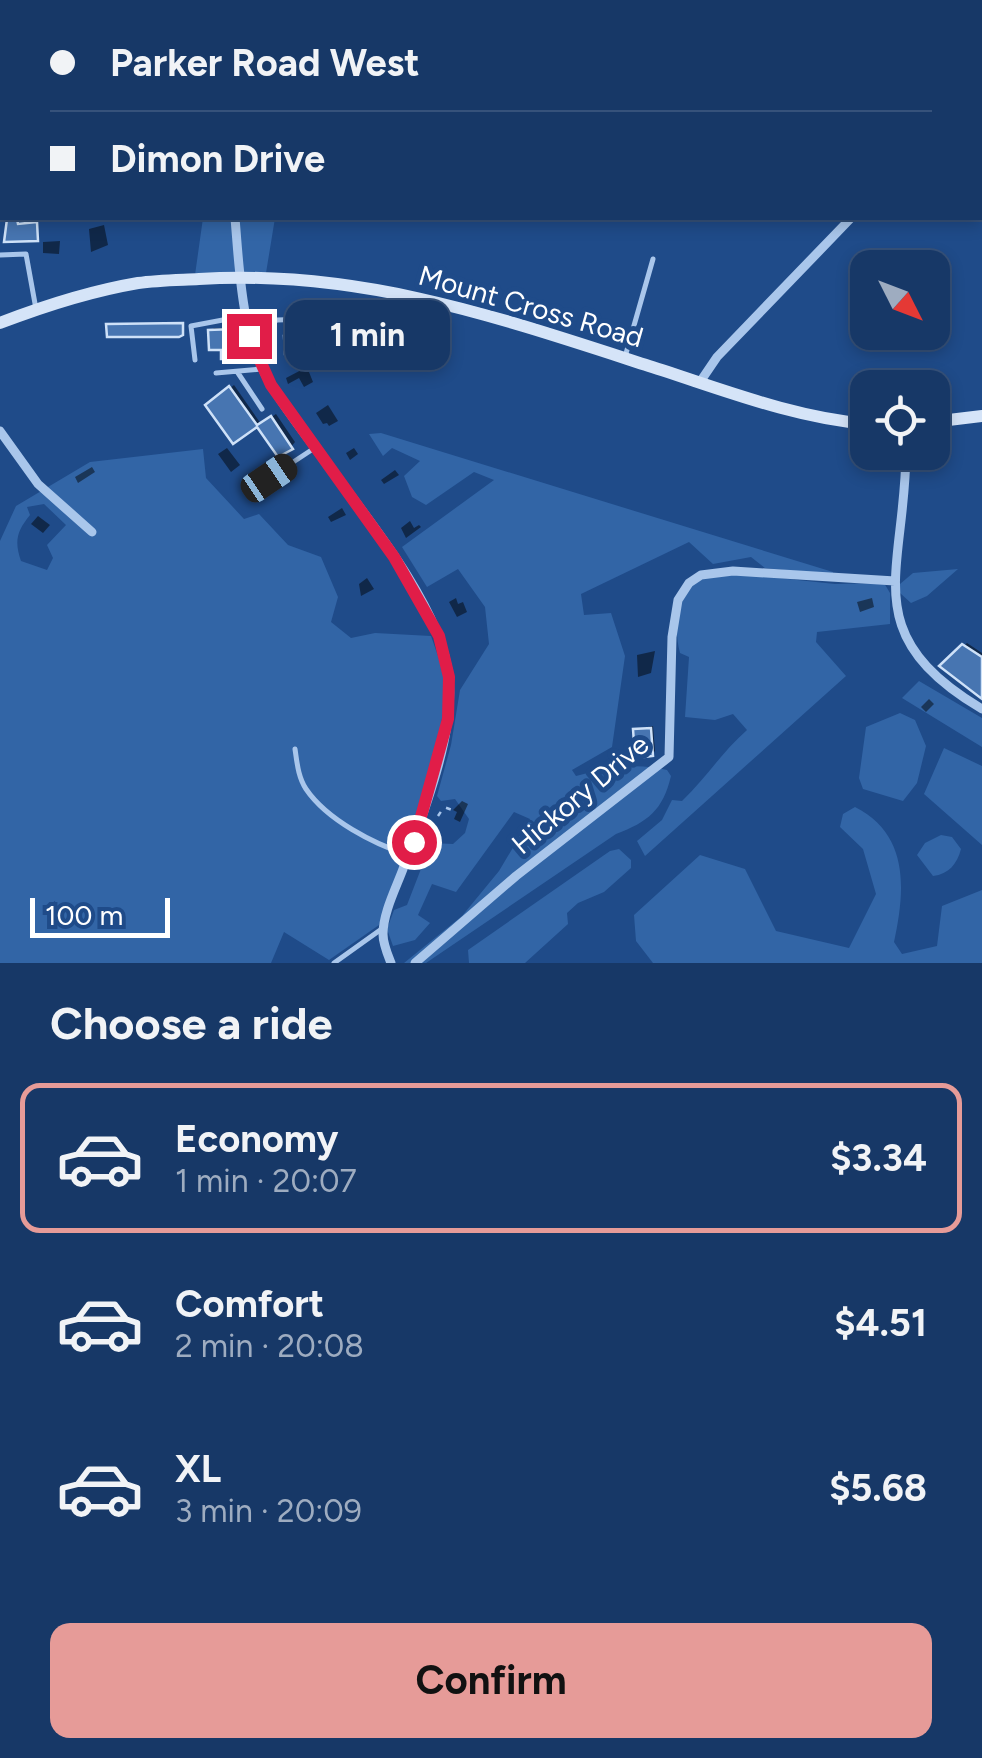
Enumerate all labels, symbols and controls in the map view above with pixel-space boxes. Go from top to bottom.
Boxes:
text: Parker Road West [110,40,420,86]
text: Dimon Drive [110,136,325,182]
north arrow [850,250,950,350]
map controls [850,250,950,470]
street label: Mount Cross Road [415,258,647,354]
callout: 1 min [284,301,449,371]
route end [227,314,272,359]
text: 1 min [330,316,405,354]
button: locate [850,370,950,470]
car [236,449,302,507]
street label: Hickory Drive [505,727,655,861]
route start [392,820,437,865]
scale bar [30,893,170,938]
text: 100 m [45,898,123,932]
text: Choose a ride [50,996,332,1050]
icon: car [55,1113,145,1203]
text: Economy [175,1116,338,1162]
text: $3.34 [830,1135,927,1181]
text: 1 min · 20:07 [175,1162,357,1200]
icon: car [55,1278,145,1368]
text: Comfort [175,1281,324,1327]
text: $4.51 [834,1300,927,1346]
text: 2 min · 20:08 [175,1327,364,1365]
icon: car [55,1443,145,1533]
text: XL [175,1446,221,1492]
text: $5.68 [829,1465,927,1511]
text: 3 min · 20:09 [175,1492,362,1530]
button: Confirm [50,1623,932,1738]

